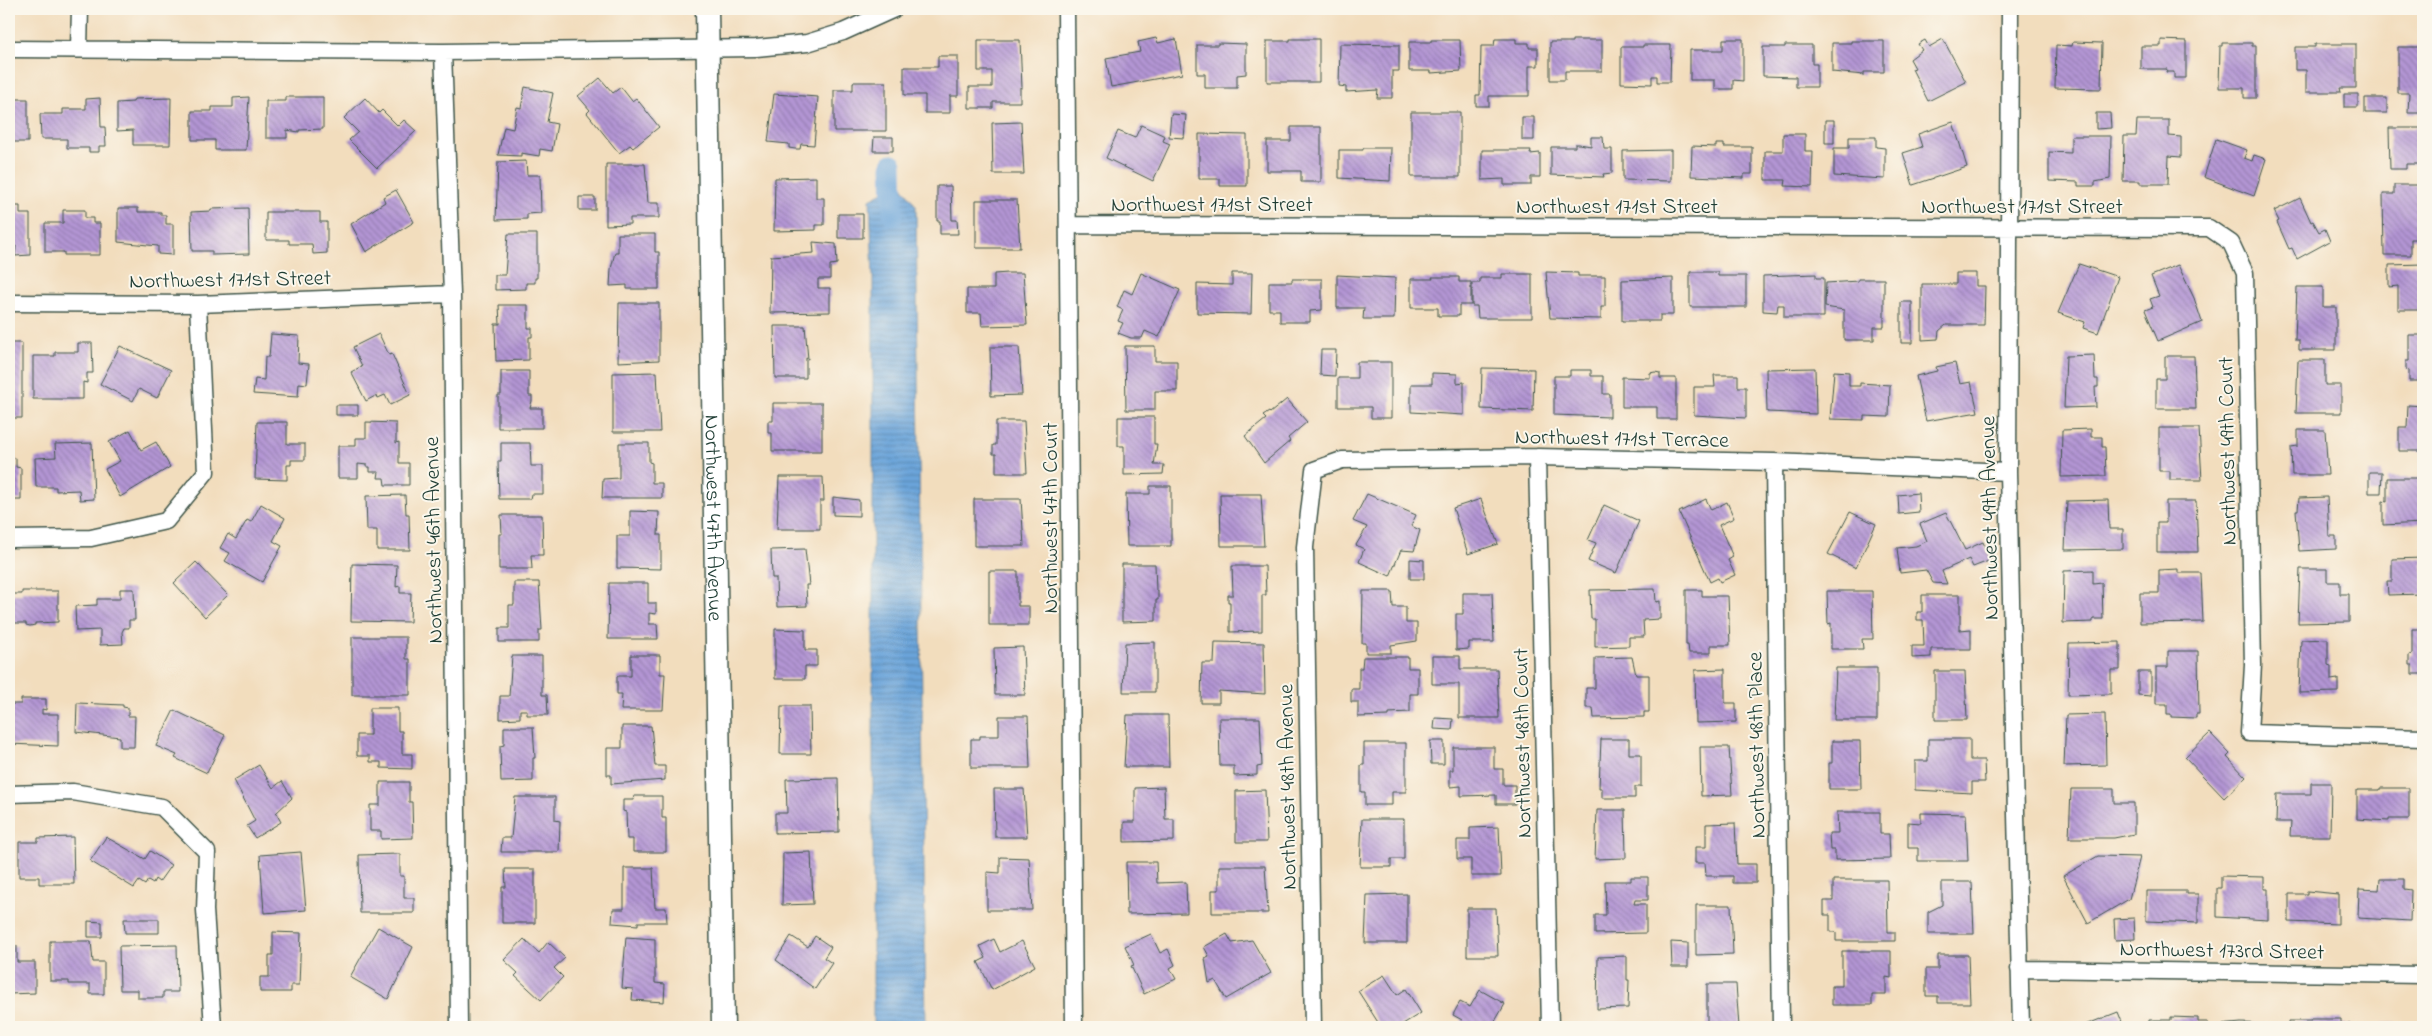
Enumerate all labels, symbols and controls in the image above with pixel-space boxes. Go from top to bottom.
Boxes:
street label: Northwest 171st Street [1111,190,1314,222]
street label: Northwest 171st Street [1516,192,1719,224]
street label: Northwest 171st Street [1921,192,2124,224]
street label: Northwest 171st Street [129,263,332,299]
street label: Northwest 49th Court [2211,356,2247,546]
street label: Northwest 47th Avenue [694,414,730,622]
street label: Northwest 49th Avenue [1973,415,2009,620]
street label: Northwest 47th Court [1036,422,1068,614]
street label: Northwest 171st Terrace [1515,422,1729,458]
street label: Northwest 46th Avenue [417,436,453,644]
street label: Northwest 48th Court [1506,647,1542,838]
street label: Northwest 48th Place [1740,651,1776,839]
street label: Northwest 48th Avenue [1271,684,1307,890]
street label: Northwest 173rd Street [2119,934,2325,970]

